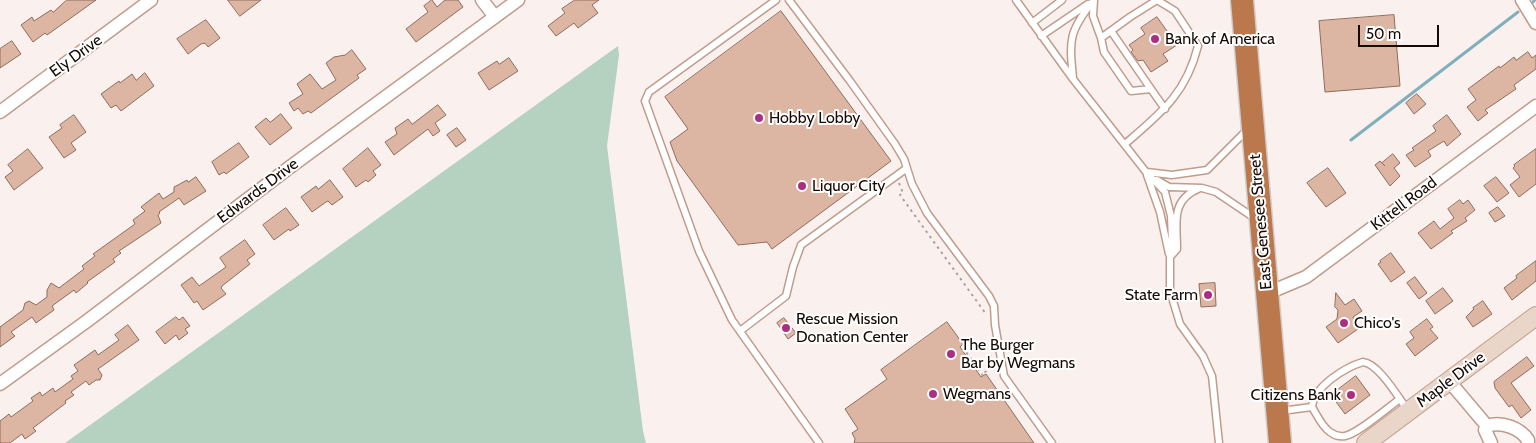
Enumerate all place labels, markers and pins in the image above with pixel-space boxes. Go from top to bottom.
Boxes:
place label: Bank of America [1165,29,1275,49]
marker: Bank of America [1149,33,1161,45]
place label: Hobby Lobby [769,108,860,128]
marker: Hobby Lobby [753,112,765,124]
place label: Liquor City [812,176,885,196]
marker: Liquor City [796,180,808,192]
place label: State Farm [1125,285,1198,305]
marker: State Farm [1202,289,1214,301]
place label: Rescue Mission Donation Center [796,309,908,347]
place label: Chico's [1354,313,1401,333]
marker: Chico's [1338,317,1350,329]
marker: Rescue Mission Donation Center [780,322,792,334]
place label: The Burger Bar by Wegmans [961,335,1075,373]
marker: The Burger Bar by Wegmans [945,348,957,360]
place label: Wegmans [943,384,1011,404]
place label: Citizens Bank [1250,385,1341,405]
marker: Wegmans [927,388,939,400]
marker: Citizens Bank [1345,389,1357,401]

